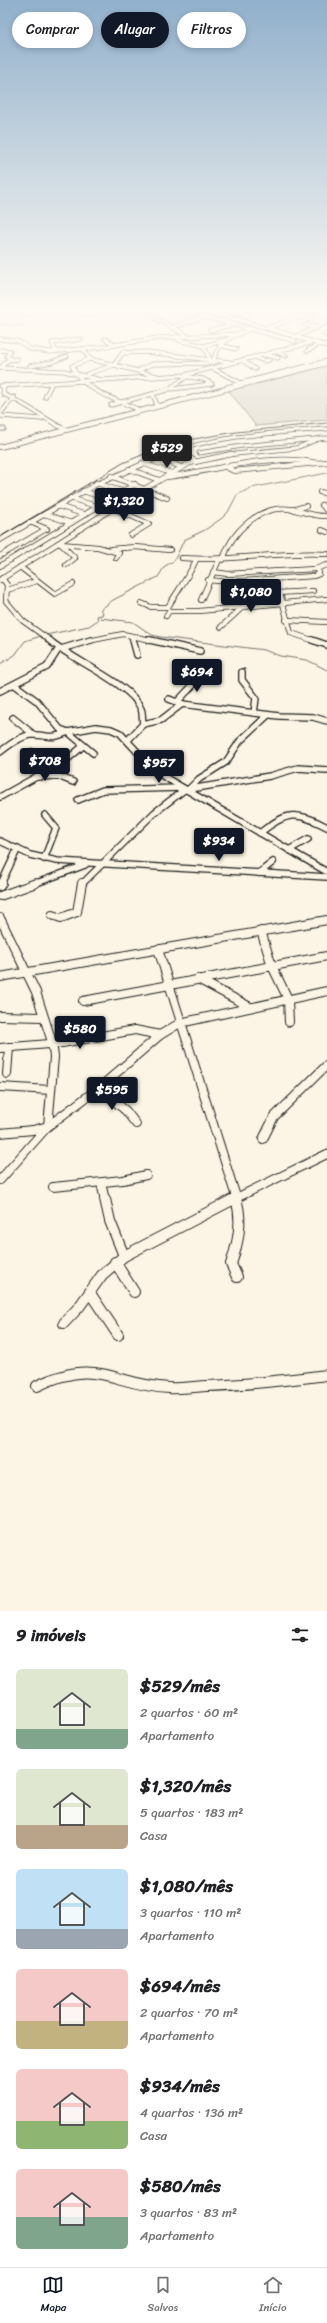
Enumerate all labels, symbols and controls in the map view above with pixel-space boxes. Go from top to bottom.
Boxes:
chip: Comprar [12,12,93,48]
chip: Alugar [101,12,169,48]
chip: Filtros [177,12,246,48]
pin: $529 [143,435,191,469]
text: $529 [151,436,183,459]
pin: $1,320 [91,488,157,522]
text: $1,320 [104,489,144,512]
pin: $1,080 [218,579,284,613]
text: $1,080 [230,580,272,603]
pin: $694 [173,659,221,693]
text: $694 [181,660,213,683]
pin: $708 [21,748,69,782]
text: $708 [29,749,61,772]
pin: $957 [135,750,183,784]
text: $957 [143,751,175,774]
pin: $934 [195,828,243,862]
text: $934 [203,829,235,852]
pin: $580 [56,1016,104,1050]
text: $580 [64,1017,96,1040]
pin: $595 [88,1077,136,1111]
text: $595 [96,1078,128,1101]
text: 9 imóveis [16,1620,86,1650]
icon: filters [289,1624,311,1646]
text: $529/mês [140,1671,220,1701]
icon: home [48,1685,96,1733]
text: 2 quartos · 60 m² [140,1701,238,1724]
text: Apartamento [140,1724,214,1747]
text: $1,320/mês [140,1771,231,1801]
icon: home [48,1785,96,1833]
text: 5 quartos · 183 m² [140,1801,243,1824]
text: Casa [140,1824,167,1847]
text: $1,080/mês [140,1871,233,1901]
icon: home [48,1885,96,1933]
text: 3 quartos · 110 m² [140,1901,241,1924]
text: Apartamento [140,1924,214,1947]
text: $694/mês [140,1971,220,2001]
icon: home [48,1985,96,2033]
text: 2 quartos · 70 m² [140,2001,238,2024]
text: Apartamento [140,2024,214,2047]
text: $934/mês [140,2071,220,2101]
icon: home [48,2085,96,2133]
text: 4 quartos · 136 m² [140,2101,243,2124]
text: Casa [140,2124,167,2147]
text: $580/mês [140,2171,221,2201]
icon: home [48,2185,96,2233]
text: 3 quartos · 83 m² [140,2201,237,2224]
text: Apartamento [140,2224,214,2247]
tab: Mapa [40,2274,66,2317]
tab: Salvos [147,2274,178,2317]
tab: Início [259,2274,287,2317]

